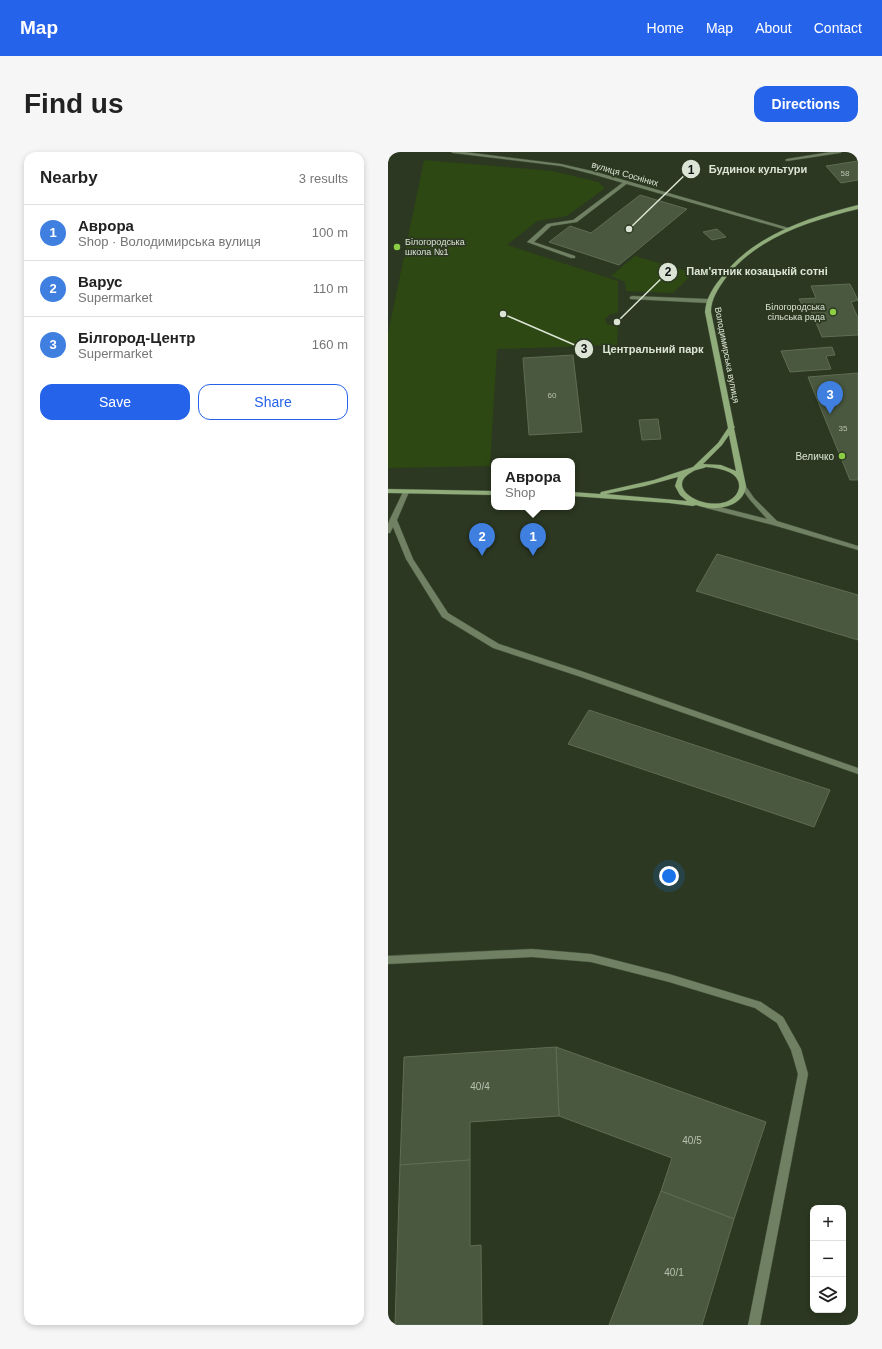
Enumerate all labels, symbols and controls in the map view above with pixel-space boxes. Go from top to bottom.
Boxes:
text: Map [20,17,58,38]
text: Home [647,20,684,36]
text: Map [706,20,733,36]
text: About [755,20,792,36]
text: Contact [814,20,862,36]
button: Directions [754,86,858,122]
text: Find us [24,88,124,119]
callout: Будинок культури [681,158,815,181]
street label: вулиця Сосніних [590,160,660,188]
text: 1 [688,163,695,177]
text: Будинок культури [709,163,807,175]
text: Nearby [40,168,98,187]
house number: 58 [841,169,850,178]
text: 3 results [299,171,348,186]
text: Аврора [78,217,134,234]
text: 1 [49,225,57,240]
text: 100 m [312,225,348,240]
text: Shop · Володимирська вулиця [78,234,261,249]
place label: Білогородська школа №1 [405,237,465,257]
marker: Білогородська школа №1 [392,242,402,252]
callout: Пам'ятник козацькій сотні [658,260,836,283]
text: 2 [665,265,672,279]
text: Пам'ятник козацькій сотні [686,265,828,277]
text: Варус [78,273,122,290]
text: 2 [49,281,57,296]
text: 110 m [313,281,348,296]
text: Supermarket [78,290,152,305]
place label: Білогородська сільська рада [765,302,825,322]
street label: Володимирська вулиця [713,306,741,404]
marker: Білогородська сільська рада [828,307,838,317]
text: Білгород-Центр [78,329,195,346]
text: 3 [49,337,57,352]
text: 160 m [312,337,348,352]
callout: Центральний парк [574,337,711,360]
text: 3 [581,342,588,356]
text: Центральний парк [602,343,704,355]
text: Supermarket [78,346,152,361]
pin: 3 [817,381,843,414]
button: Save [40,384,190,420]
button: Share [198,384,348,420]
house number: 60 [548,391,557,400]
house number: 35 [839,424,848,433]
place label: Величко [795,451,834,462]
marker: Величко [837,451,847,461]
popup [491,458,575,510]
text: Аврора [505,468,561,485]
text: Shop [505,485,535,500]
pin: 2 [469,523,495,556]
pin: 1 [520,523,546,556]
your location [659,866,679,886]
house number: 40/4 [470,1081,490,1092]
house number: 40/5 [682,1135,702,1146]
map controls [810,1205,846,1313]
button: + [810,1205,846,1241]
button: − [810,1241,846,1277]
house number: 40/1 [664,1267,684,1278]
button: layers [810,1277,846,1313]

